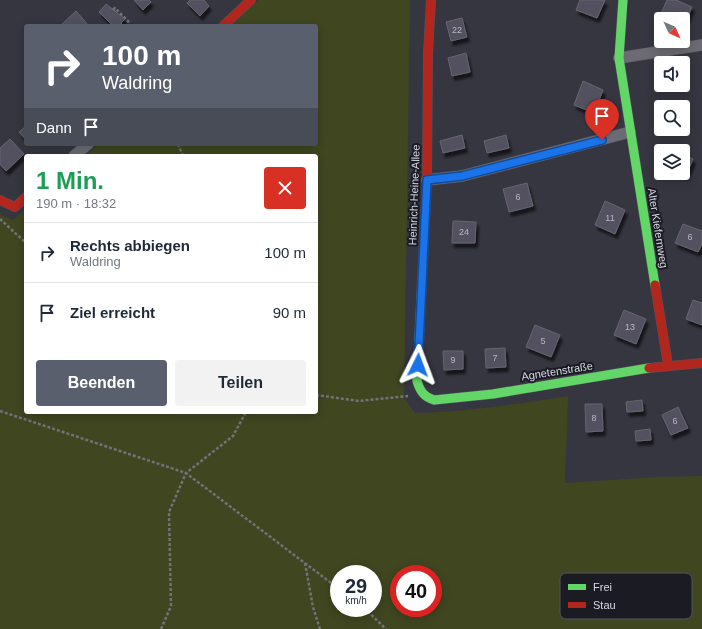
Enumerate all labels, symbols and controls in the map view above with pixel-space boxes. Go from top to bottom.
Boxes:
north arrow [654,12,690,48]
map controls [654,12,690,180]
house number: 22 [452,25,462,35]
icon: right [36,40,88,92]
text: 100 m [102,40,181,71]
button: sound [654,56,690,92]
text: Waldring [102,73,172,93]
pin [585,99,619,140]
button: search [654,100,690,136]
icon: arrive [591,105,613,127]
icon: arrive [80,116,102,138]
text: Dann [36,119,72,136]
street label: Heinrich-Heine-Allee [406,144,422,246]
button: layers [654,144,690,180]
text: 1 Min. [36,167,104,194]
button: close [264,167,306,209]
street label: Alter Kiefernweg [646,187,670,269]
house number: 6 [515,192,521,202]
text: 190 m · 18:32 [36,196,116,211]
house number: 11 [605,213,615,223]
house number: 24 [459,227,469,237]
house number: 6 [687,232,693,242]
text: Rechts abbiegen [70,237,190,254]
icon: right [36,242,58,264]
text: 100 m [264,244,306,261]
text: Waldring [70,254,121,269]
icon: arrive [36,302,58,324]
text: Ziel erreicht [70,304,155,321]
text: 90 m [273,304,306,321]
house number: 13 [625,322,635,332]
house number: 5 [540,336,546,346]
position arrow [397,344,439,386]
house number: 7 [492,353,498,363]
house number: 9 [450,355,456,365]
street label: Agnetenstraße [520,359,594,383]
button: Beenden [36,360,167,406]
button: Teilen [175,360,306,406]
house number: 8 [591,413,597,423]
house number: 6 [672,416,678,426]
speed limit sign: 40 [390,565,442,617]
legend [560,573,692,619]
text: 29 [345,575,367,597]
text: Frei [593,581,612,593]
text: km/h [345,595,367,606]
text: Stau [593,599,616,611]

